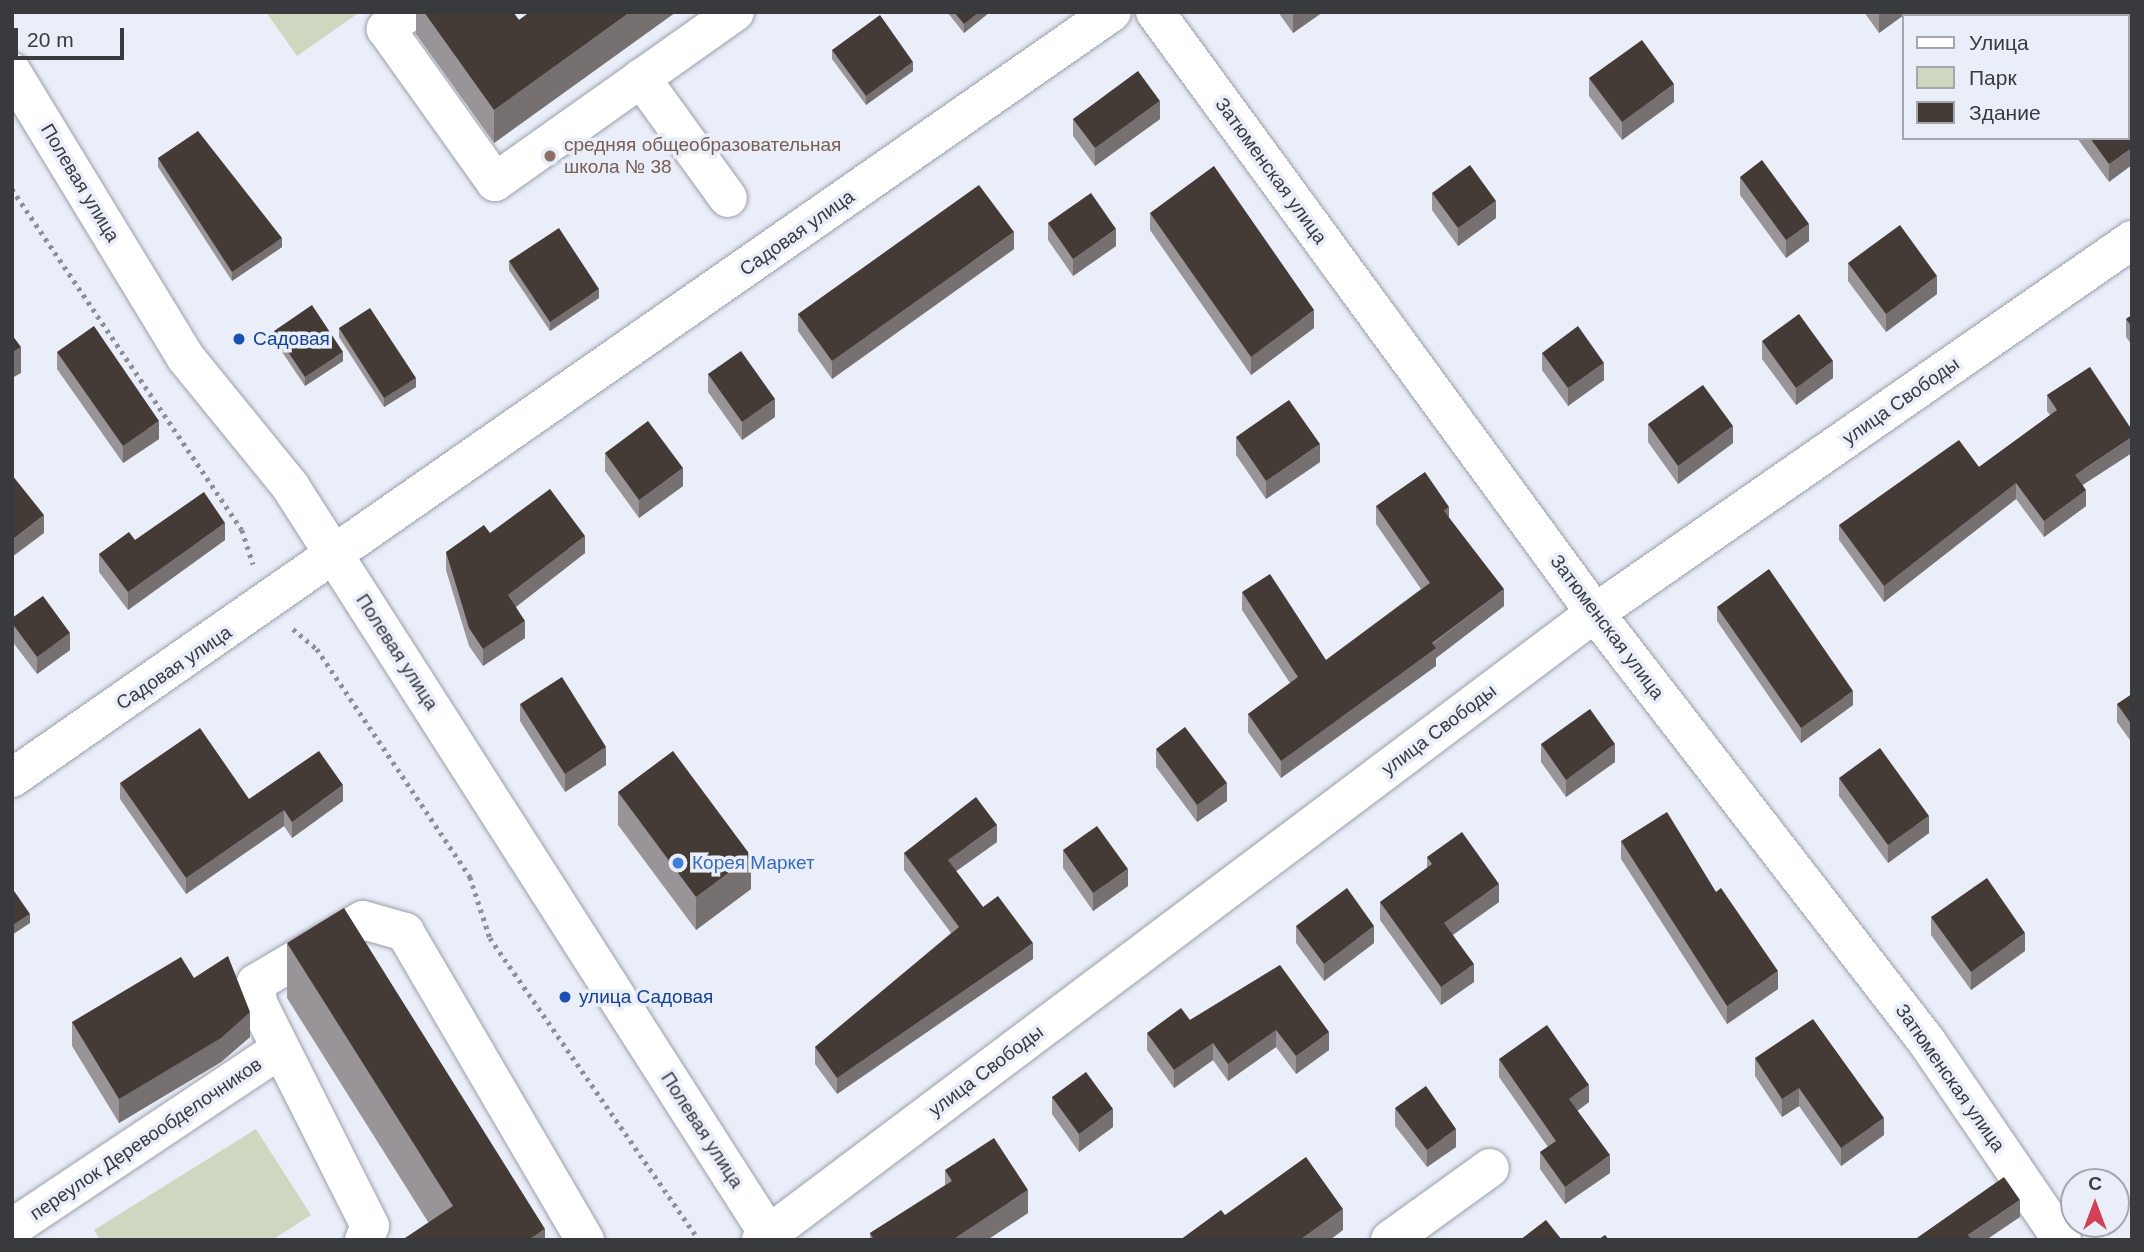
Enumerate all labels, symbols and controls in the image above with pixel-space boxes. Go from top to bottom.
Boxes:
scale bar [18,14,128,58]
legend [1902,14,2130,140]
text: 20 m [27,28,74,51]
text: Улица [1969,31,2029,54]
text: Парк [1969,66,2017,89]
street label: Затюменская улица [1210,93,1332,249]
text: Здание [1969,101,2041,124]
street label: Полевая улица [36,120,124,246]
place label: средняя общеобразовательная школа № 38 [564,134,841,178]
marker: средняя общеобразовательная школа № 38 [542,148,558,164]
street label: Садовая улица [735,185,859,281]
place label: Садовая [253,328,330,350]
marker: Садовая [231,331,247,347]
street label: улица Свободы [1838,352,1964,450]
street label: Затюменская улица [1545,550,1669,704]
street label: Полевая улица [351,590,443,714]
street label: Садовая улица [112,621,236,715]
street label: улица Свободы [1377,680,1501,780]
place label: Корея Маркет [692,852,815,874]
marker: Корея Маркет [670,855,686,871]
place label: улица Садовая [579,986,713,1008]
marker: улица Садовая [557,989,573,1005]
street label: Затюменская улица [1890,1000,2010,1156]
street label: улица Свободы [924,1021,1048,1121]
street label: переулок Деревообделочников [26,1053,266,1225]
street label: Полевая улица [656,1068,748,1192]
north arrow [2060,1168,2130,1238]
text: С [2088,1173,2102,1194]

